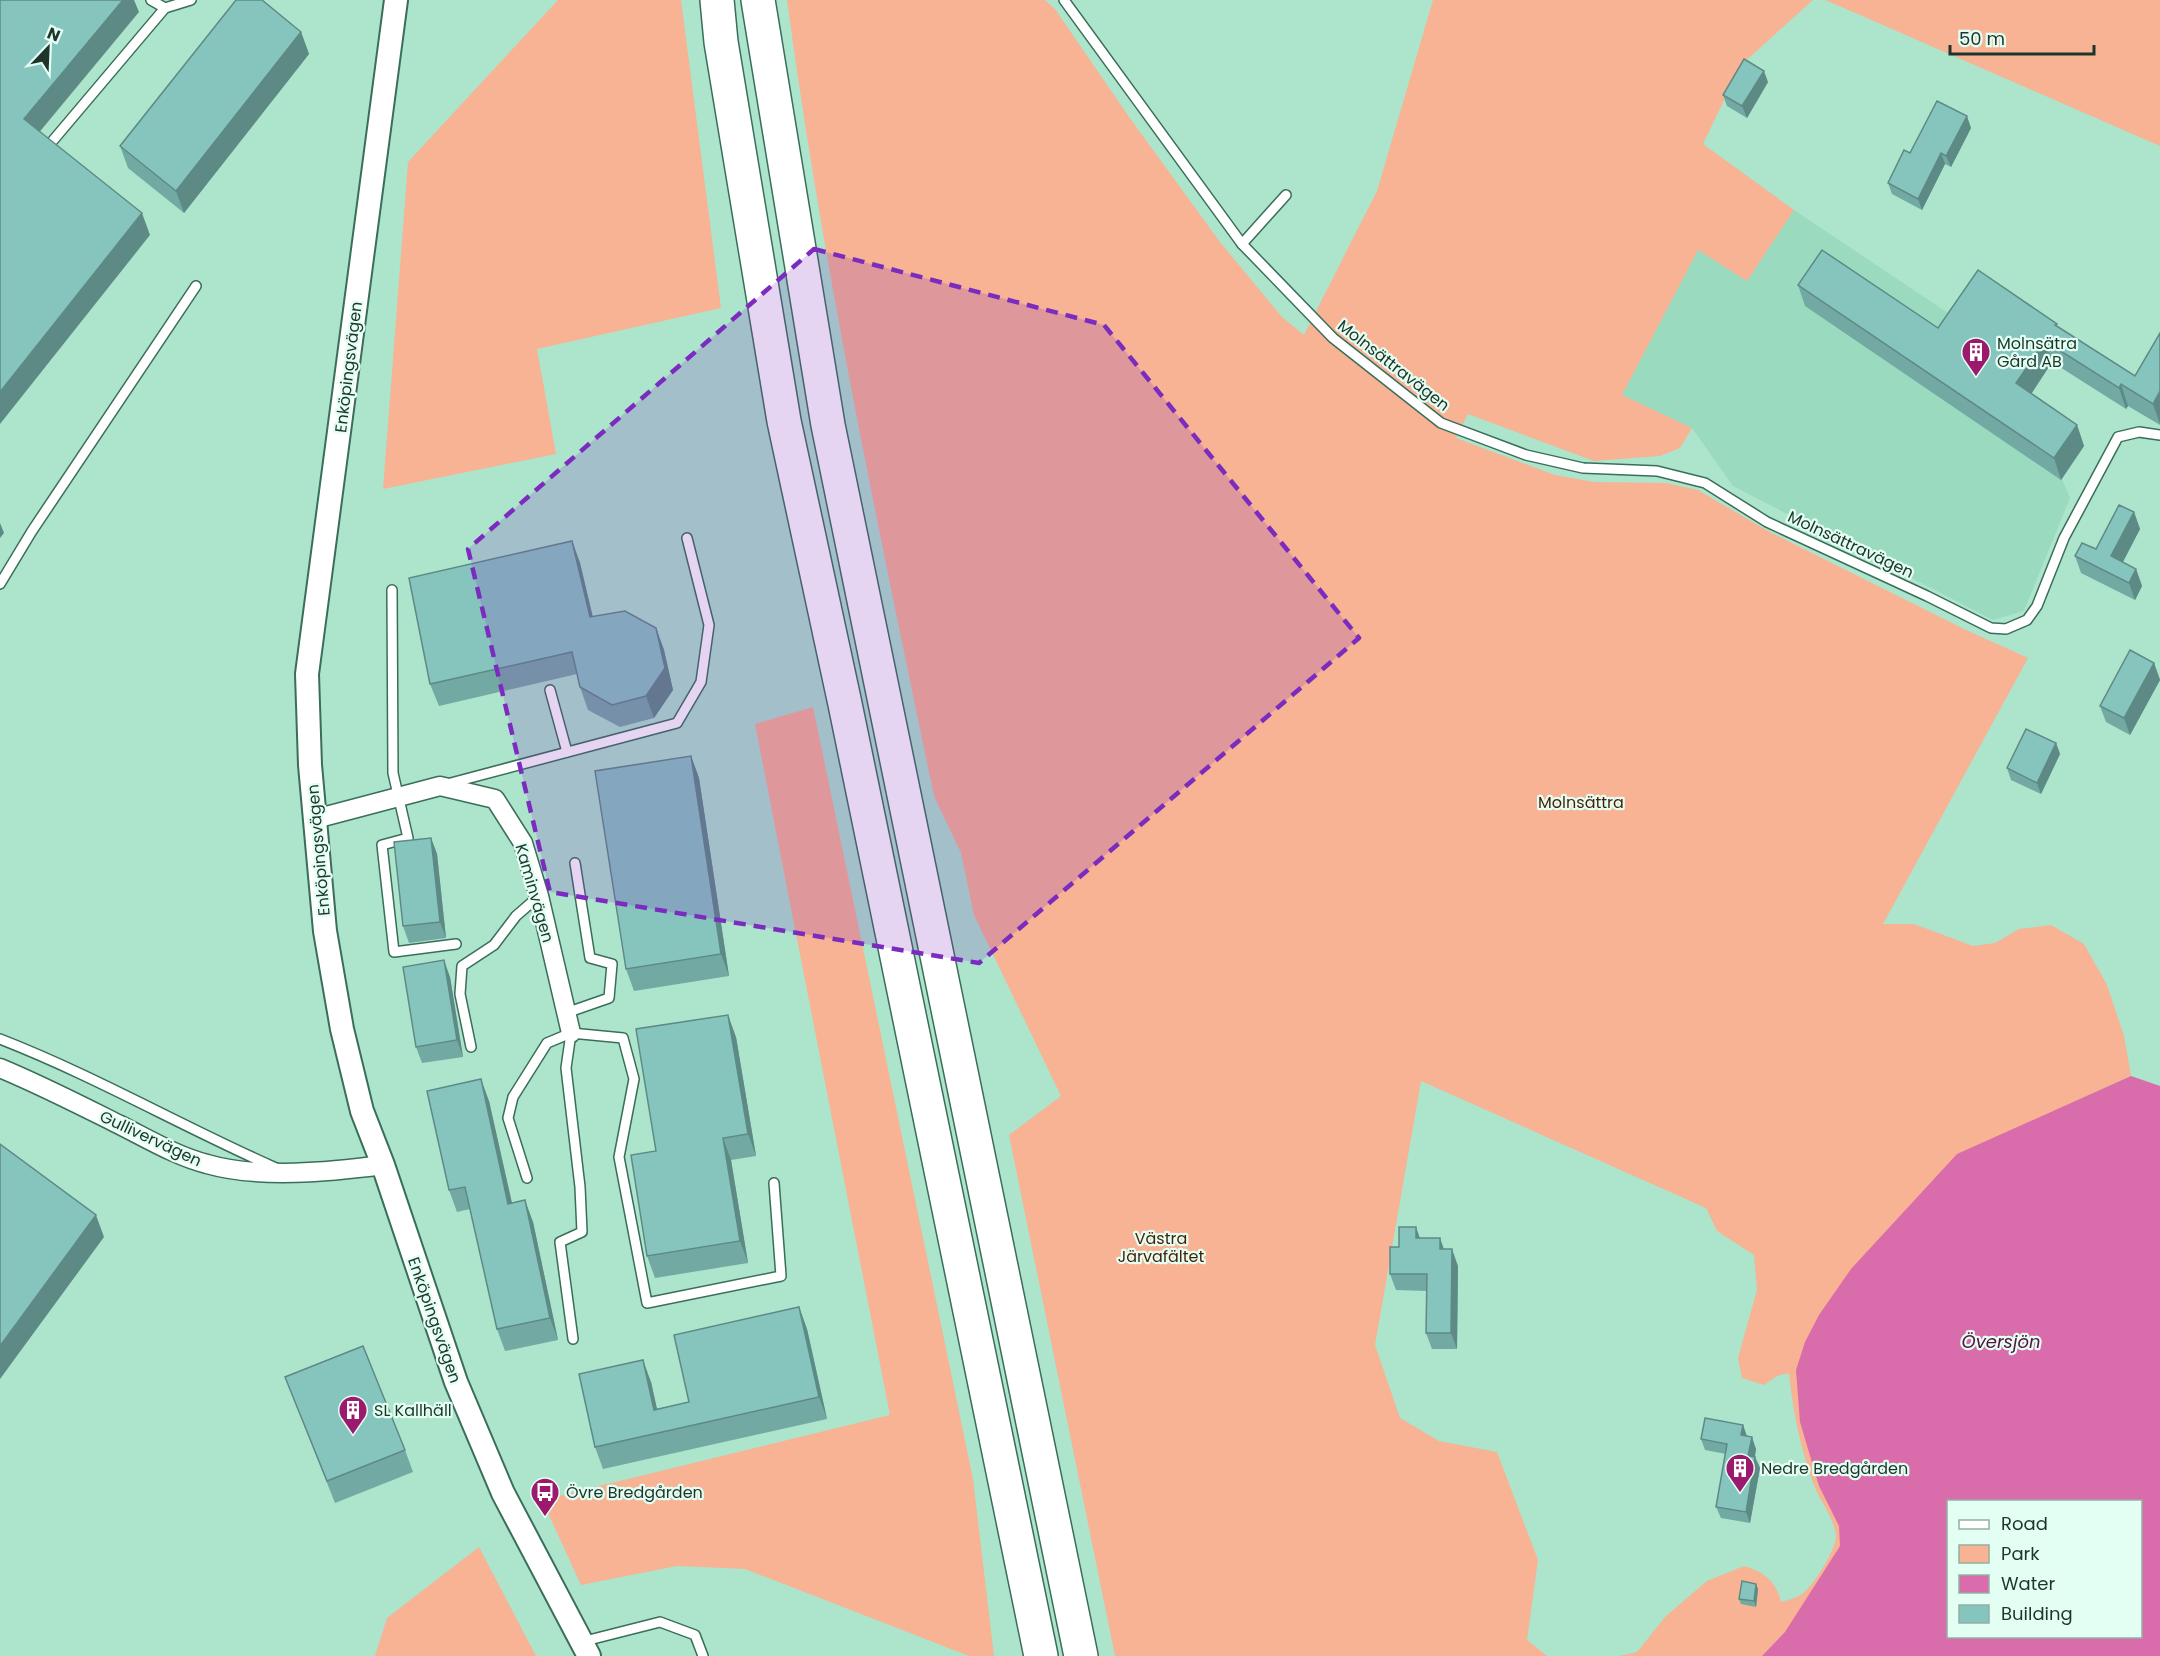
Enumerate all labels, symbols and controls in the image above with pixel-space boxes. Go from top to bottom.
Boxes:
north arrow [18,18,78,78]
scale bar [1950,18,2094,56]
text: N [44,22,64,48]
text: 50 m [1959,26,2005,51]
street label: Enköpingsvägen [329,300,368,434]
street label: Molnsättravägen [1333,314,1455,416]
place label: Molnsätra Gård AB [1997,332,2077,373]
building icon: Molnsätra Gård AB [1960,336,1992,378]
street label: Molnsättravägen [1784,505,1918,584]
street label: Enköpingsvägen [301,783,336,917]
park label: Molnsättra [1538,791,1624,814]
street label: Kaminvägen [509,841,560,945]
street label: Gullivervägen [96,1105,206,1172]
park label: Västra Järvafältet [1118,1227,1204,1268]
street label: Enköpingsvägen [402,1254,467,1386]
water label: Översjön [1961,1329,2041,1354]
building icon: SL Kallhäll [337,1394,369,1436]
place label: SL Kallhäll [374,1399,452,1422]
building icon: Nedre Bredgården [1724,1452,1756,1494]
place label: Nedre Bredgården [1761,1457,1908,1480]
bus stop icon: Övre Bredgården [529,1476,561,1518]
place label: Övre Bredgården [566,1481,703,1504]
legend [1947,1500,2142,1638]
text: Road [2001,1511,2048,1536]
text: Park [2001,1541,2040,1566]
text: Water [2001,1571,2055,1596]
text: Building [2001,1601,2073,1626]

